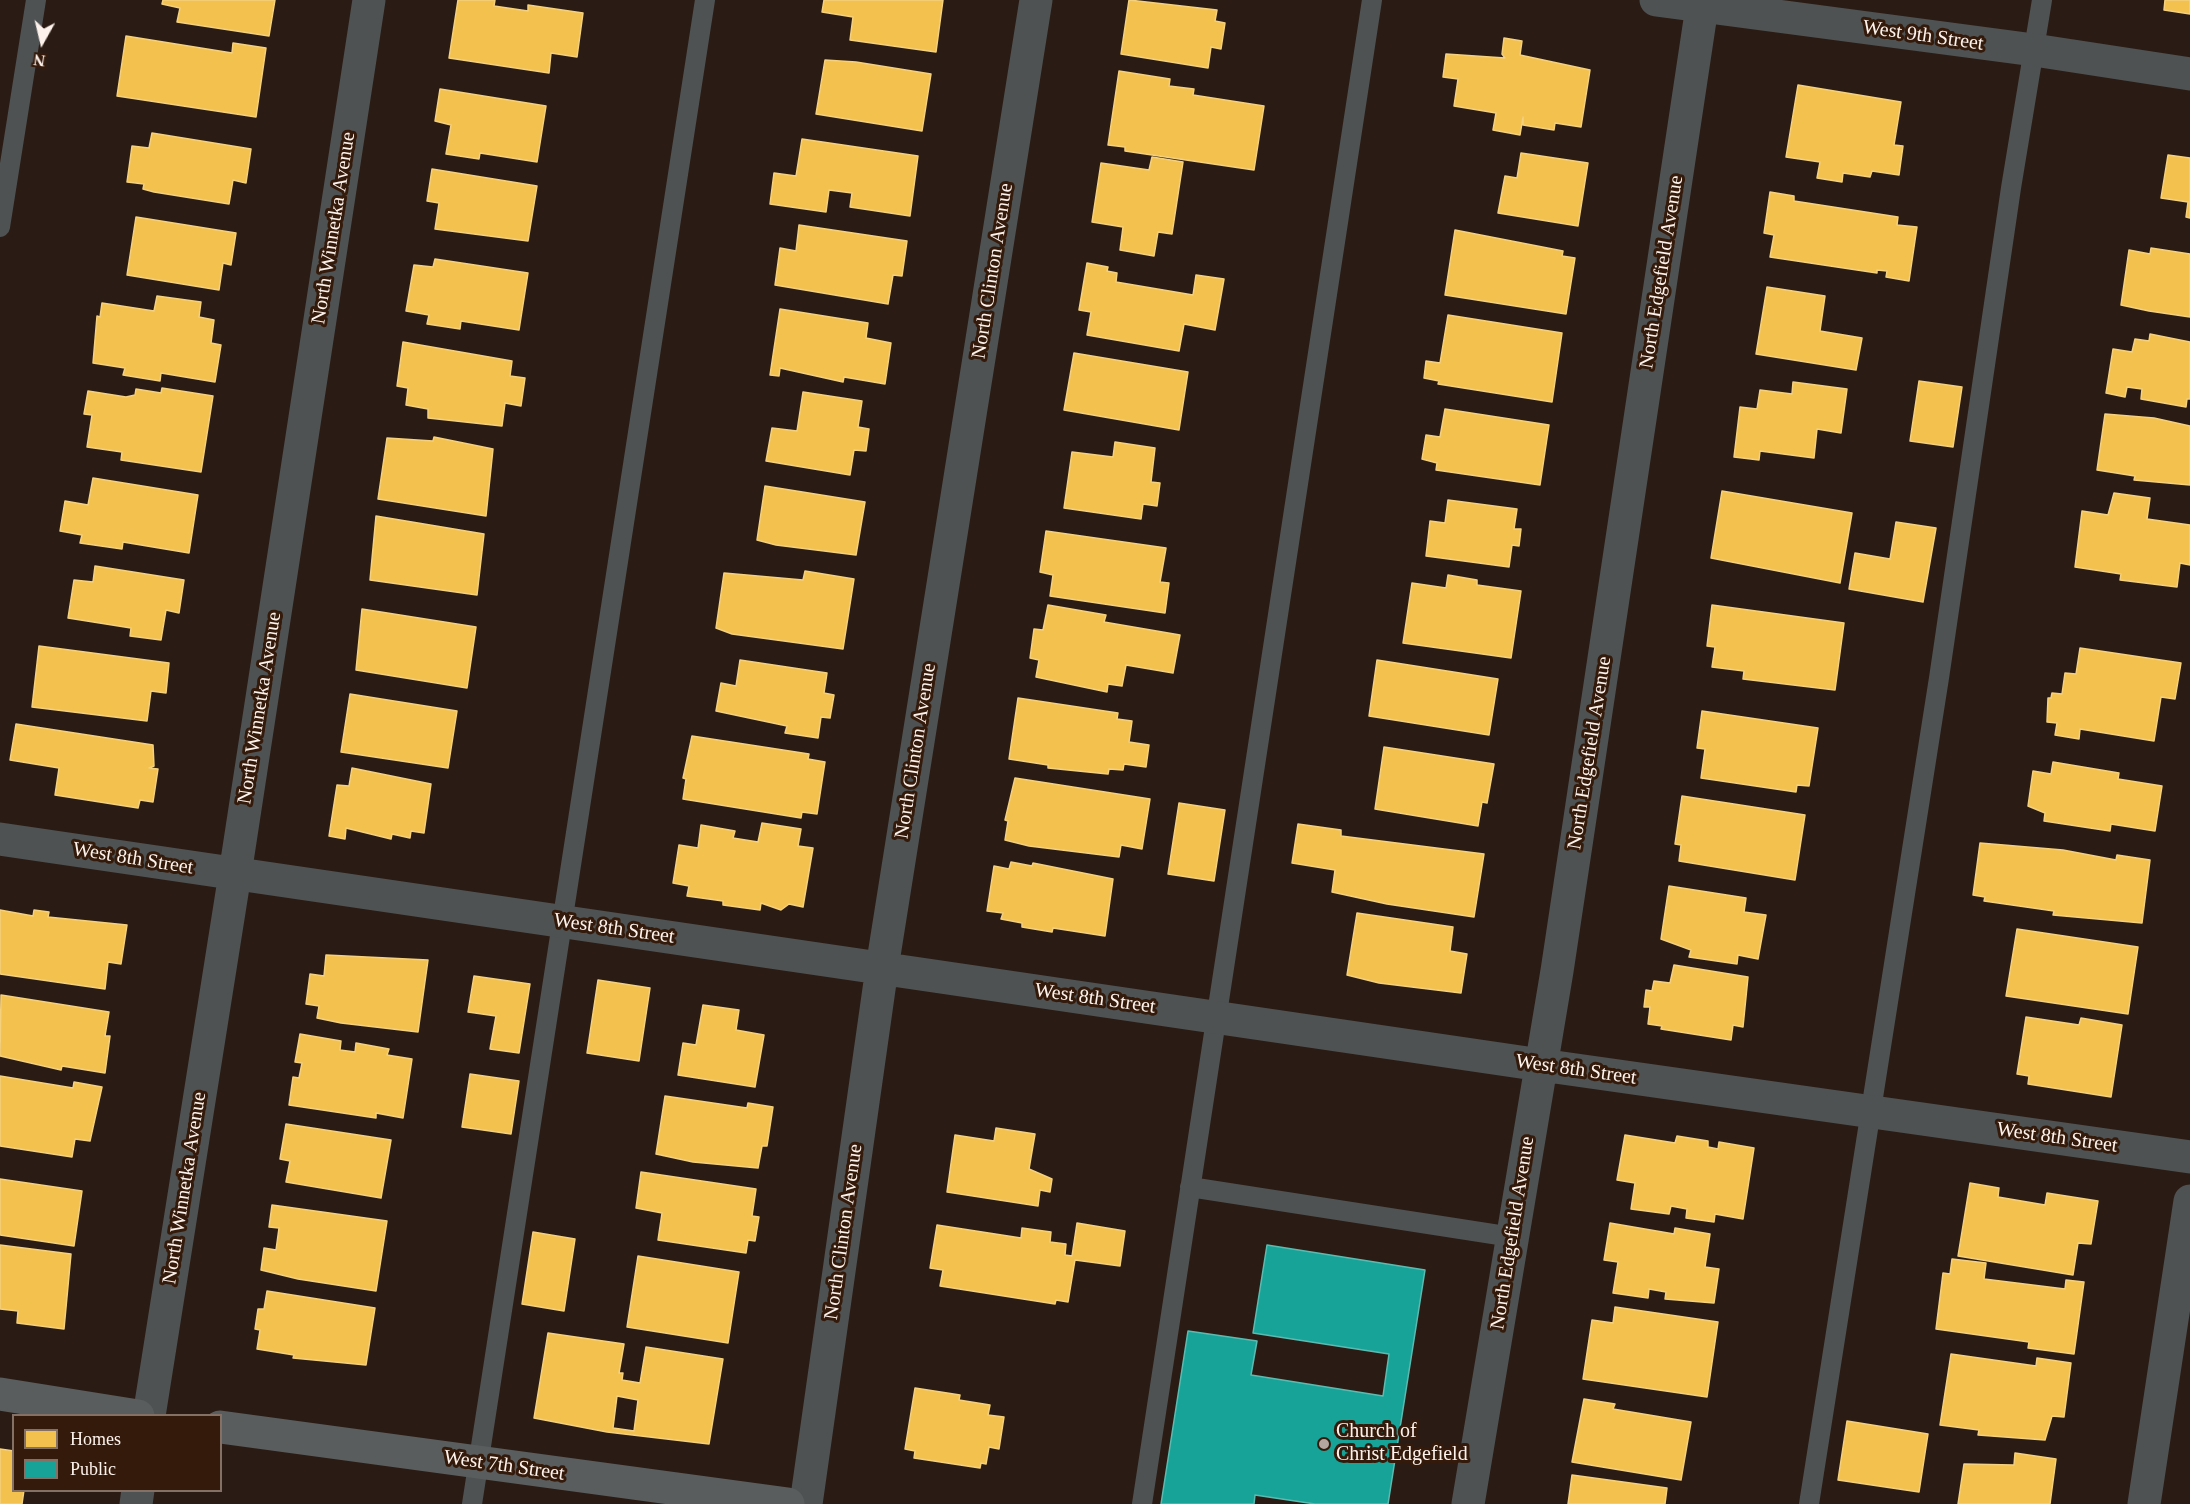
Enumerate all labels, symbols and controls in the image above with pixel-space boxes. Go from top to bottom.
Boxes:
north arrow [12,12,72,72]
street label: West 9th Street [1861,16,1985,56]
text: N [33,51,46,70]
street label: North Winnetka Avenue [307,130,361,326]
street label: North Edgefield Avenue [1635,174,1689,370]
street label: North Clinton Avenue [967,182,1019,360]
street label: North Winnetka Avenue [233,610,287,806]
street label: North Edgefield Avenue [1563,655,1617,851]
street label: North Clinton Avenue [890,662,942,840]
street label: West 8th Street [71,838,195,880]
street label: West 8th Street [552,909,676,949]
street label: West 8th Street [1033,979,1157,1019]
street label: West 8th Street [1514,1050,1638,1090]
street label: North Winnetka Avenue [158,1090,212,1286]
street label: West 8th Street [1995,1118,2119,1158]
street label: North Edgefield Avenue [1486,1135,1540,1331]
street label: North Clinton Avenue [820,1143,868,1321]
legend [12,1414,222,1492]
place label: Church of Christ Edgefield [1336,1420,1468,1467]
text: Homes [70,1429,121,1449]
marker: Church of Christ Edgefield [1317,1437,1331,1451]
street label: West 7th Street [442,1446,566,1486]
text: Public [70,1459,116,1479]

